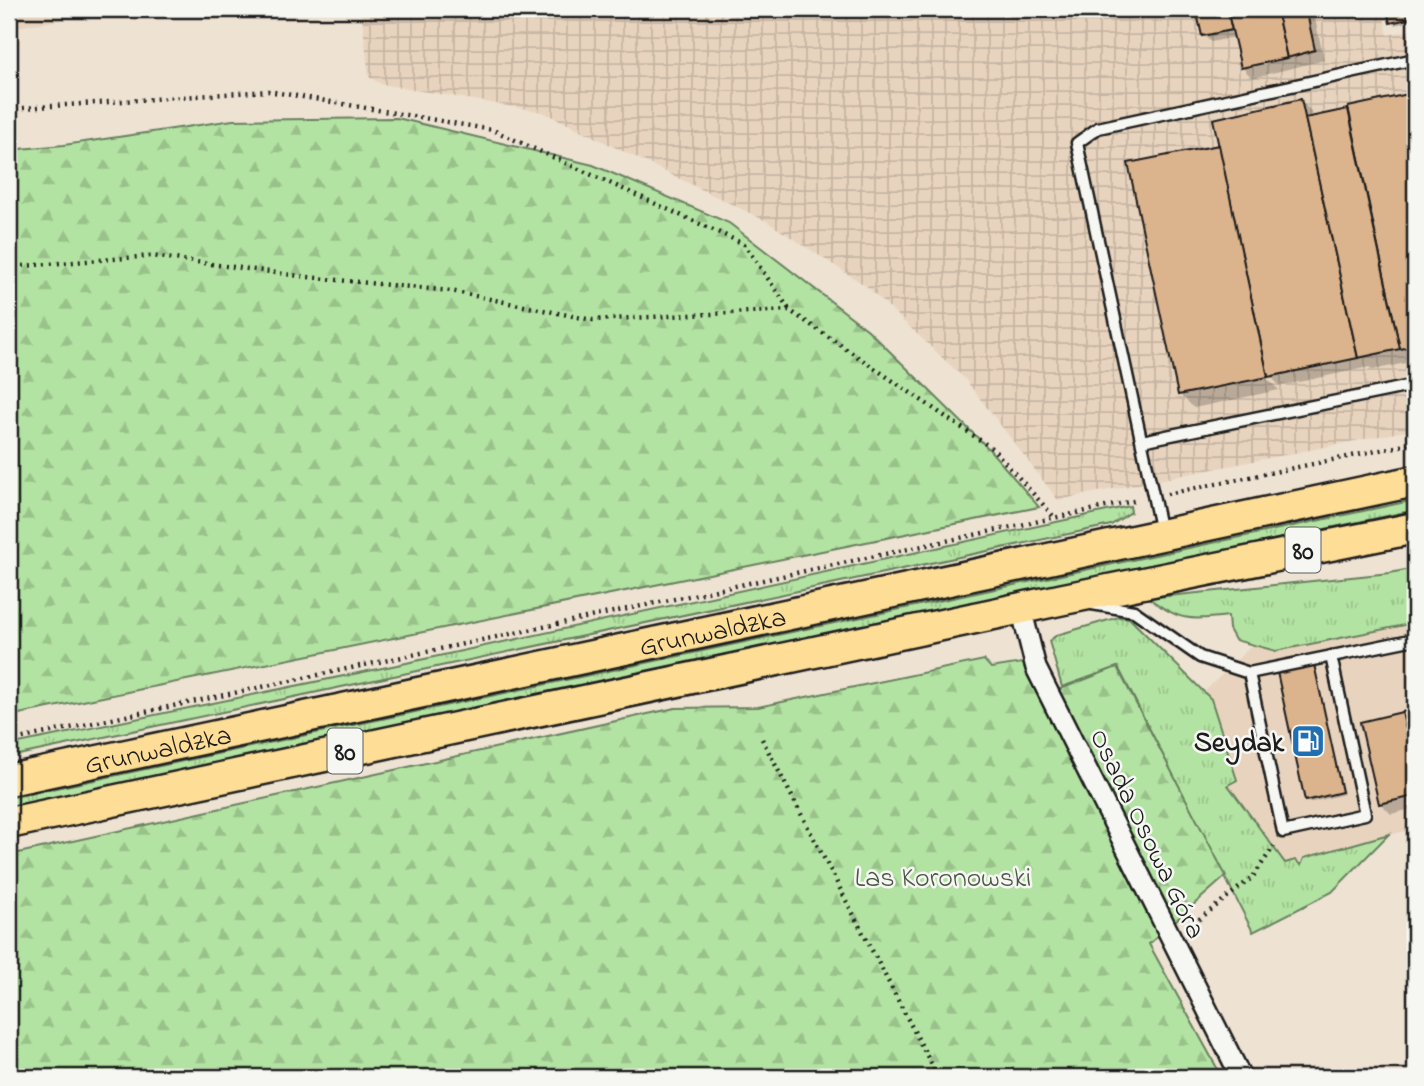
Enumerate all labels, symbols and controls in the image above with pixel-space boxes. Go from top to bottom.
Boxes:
road number: 80 [1286,528,1320,572]
street label: Grunwaldzka [636,598,790,669]
street label: Grunwaldzka [81,716,236,787]
fuel station icon: Seydak [1289,722,1327,760]
street label: Osada Osowa Góra [1077,723,1215,947]
place label: Seydak [1194,724,1285,765]
road number: 80 [328,729,362,774]
park label: Las Koronowski [855,859,1031,900]

